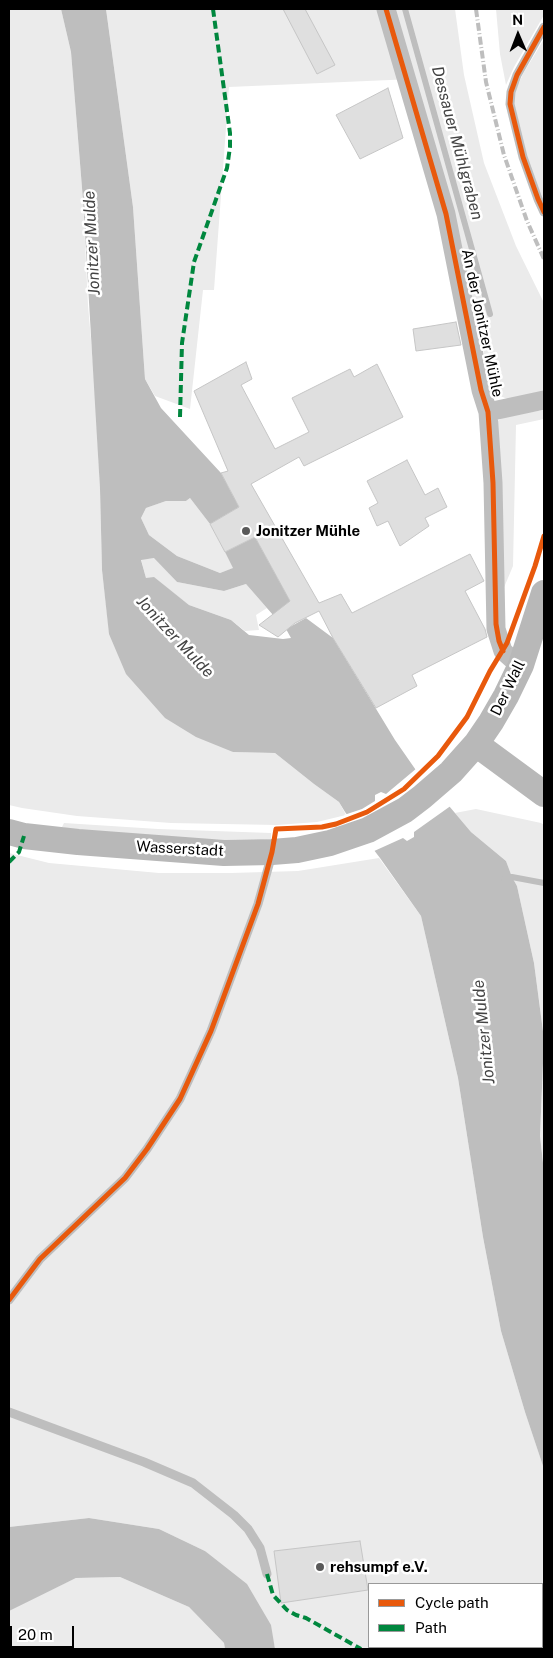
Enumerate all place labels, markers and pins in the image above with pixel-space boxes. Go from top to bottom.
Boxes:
place label: Jonitzer Mühle [256,522,360,540]
marker: Jonitzer Mühle [240,525,252,537]
place label: rehsumpf e.V. [330,1558,428,1576]
marker: rehsumpf e.V. [314,1561,326,1573]

